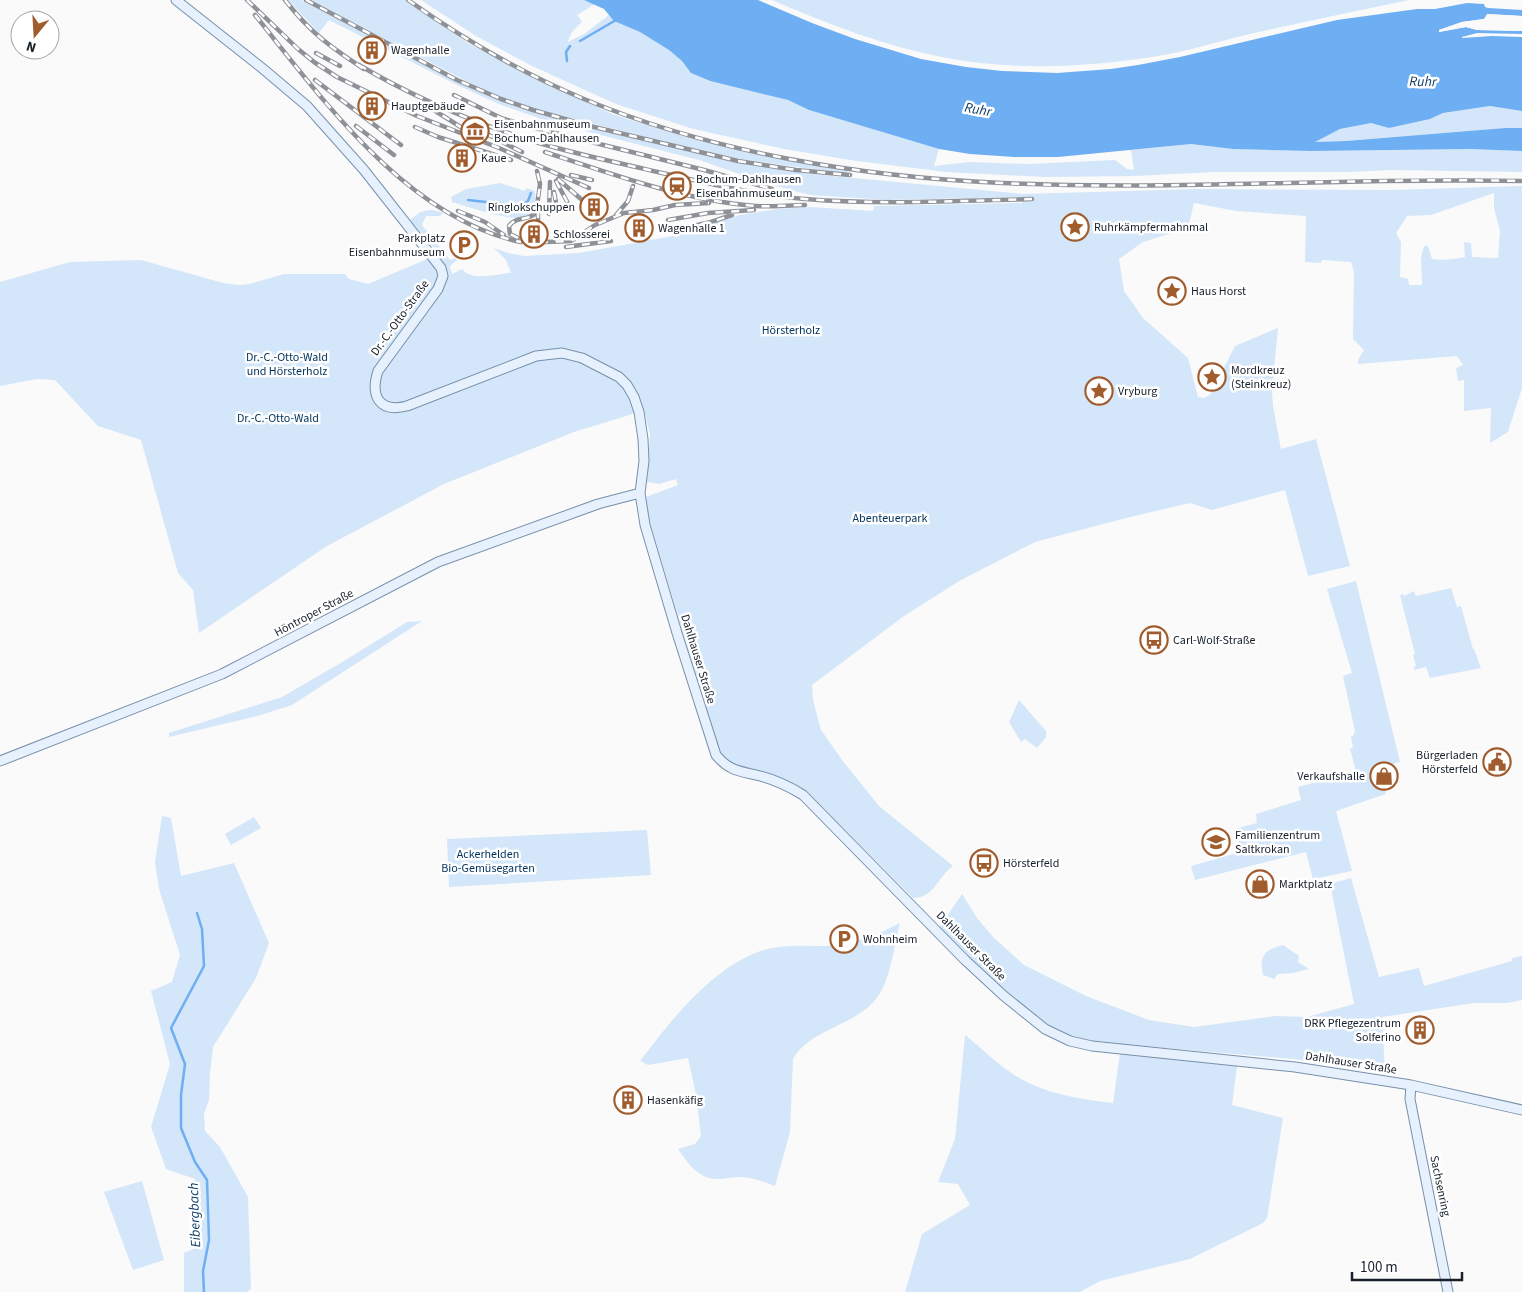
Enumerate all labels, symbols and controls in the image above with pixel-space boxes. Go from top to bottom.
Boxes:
north arrow [10,10,60,60]
text: N [24,35,39,57]
building icon: Wagenhalle [357,35,387,65]
place label: Wagenhalle [391,42,449,59]
water label: Ruhr [1409,72,1438,92]
building icon: Hauptgebäude [357,91,387,121]
place label: Hauptgebäude [391,98,465,115]
water label: Ruhr [963,98,994,122]
museum icon: Eisenbahnmuseum Bochum-Dahlhausen [460,116,490,146]
place label: Eisenbahnmuseum Bochum-Dahlhausen [494,116,599,147]
building icon: Kaue [447,143,477,173]
place label: Kaue [481,150,507,167]
station icon: Bochum-Dahlhausen Eisenbahnmuseum [662,171,692,201]
place label: Bochum-Dahlhausen Eisenbahnmuseum [696,171,801,202]
building icon: Ringlokschuppen [579,192,609,222]
place label: Ringlokschuppen [488,199,575,216]
place icon: Ruhrkämpfermahnmal [1060,212,1090,242]
building icon: Wagenhalle 1 [624,213,654,243]
building icon: Schlosserei [519,219,549,249]
place label: Ruhrkämpfermahnmal [1094,219,1208,236]
place label: Wagenhalle 1 [658,220,725,237]
place label: Schlosserei [553,226,610,243]
place label: Parkplatz Eisenbahnmuseum [349,230,445,261]
parking icon: Parkplatz Eisenbahnmuseum [449,230,479,260]
place icon: Haus Horst [1157,276,1187,306]
street label: Dr.-C.-Otto-Straße [367,277,433,359]
place label: Haus Horst [1191,283,1246,300]
park label: Hörsterholz [762,322,820,339]
park label: Dr.-C.-Otto-Wald und Hörsterholz [246,349,328,380]
place icon: Mordkreuz (Steinkreuz) [1197,362,1227,392]
place label: Mordkreuz (Steinkreuz) [1231,362,1291,393]
place icon: Vryburg [1084,376,1114,406]
place label: Vryburg [1118,383,1157,400]
park label: Dr.-C.-Otto-Wald [237,410,319,427]
park label: Abenteuerpark [853,510,927,527]
street label: Höntroper Straße [271,585,357,641]
street label: Dahlhauser Straße [676,612,720,706]
bus stop icon: Carl-Wolf-Straße [1139,625,1169,655]
place label: Carl-Wolf-Straße [1173,632,1256,649]
place label: Bürgerladen Hörsterfeld [1416,747,1478,778]
public building icon: Bürgerladen Hörsterfeld [1482,747,1512,777]
shop icon: Verkaufshalle [1369,761,1399,791]
place label: Verkaufshalle [1297,768,1365,785]
school or university icon: Familienzentrum Saltkrokan [1201,827,1231,857]
place label: Familienzentrum Saltkrokan [1235,827,1320,858]
park label: Ackerhelden Bio-Gemüsegarten [441,846,535,877]
bus stop icon: Hörsterfeld [969,848,999,878]
place label: Hörsterfeld [1003,855,1059,872]
shop icon: Marktplatz [1245,869,1275,899]
place label: Marktplatz [1279,876,1332,893]
street label: Dahlhauser Straße [932,907,1010,985]
parking icon: Wohnheim [829,924,859,954]
place label: Wohnheim [863,931,917,948]
place label: DRK Pflegezentrum Solferino [1304,1015,1401,1046]
building icon: DRK Pflegezentrum Solferino [1405,1015,1435,1045]
street label: Dahlhauser Straße [1304,1047,1398,1079]
building icon: Hasenkäfig [613,1085,643,1115]
place label: Hasenkäfig [647,1092,703,1109]
street label: Sachsenring [1425,1154,1455,1218]
water label: Eibergbach [184,1182,206,1248]
scale bar [1352,1250,1462,1282]
text: 100 m [1360,1257,1398,1278]

